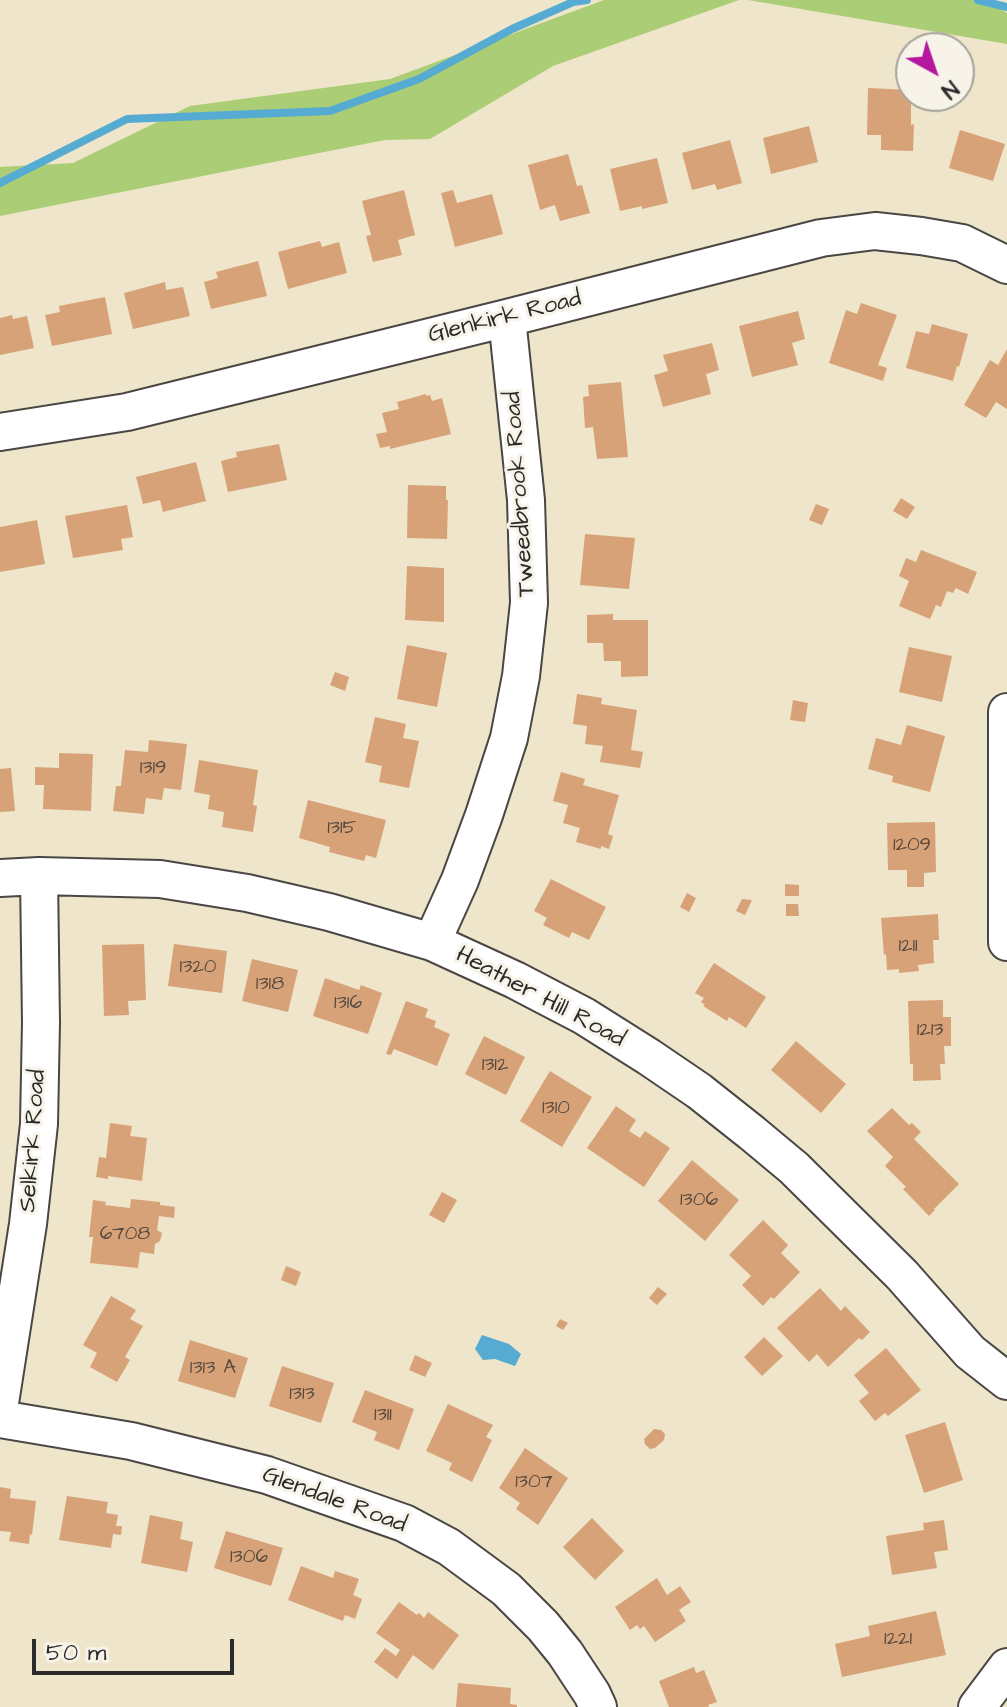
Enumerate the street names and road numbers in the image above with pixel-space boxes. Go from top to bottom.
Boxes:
street label: Glenkirk Road [426,285,584,351]
street label: Tweedbrook Road [499,390,543,598]
street label: Heather Hill Road [450,941,630,1055]
street label: Selkirk Road [15,1069,53,1213]
street label: Glendale Road [258,1462,410,1540]

